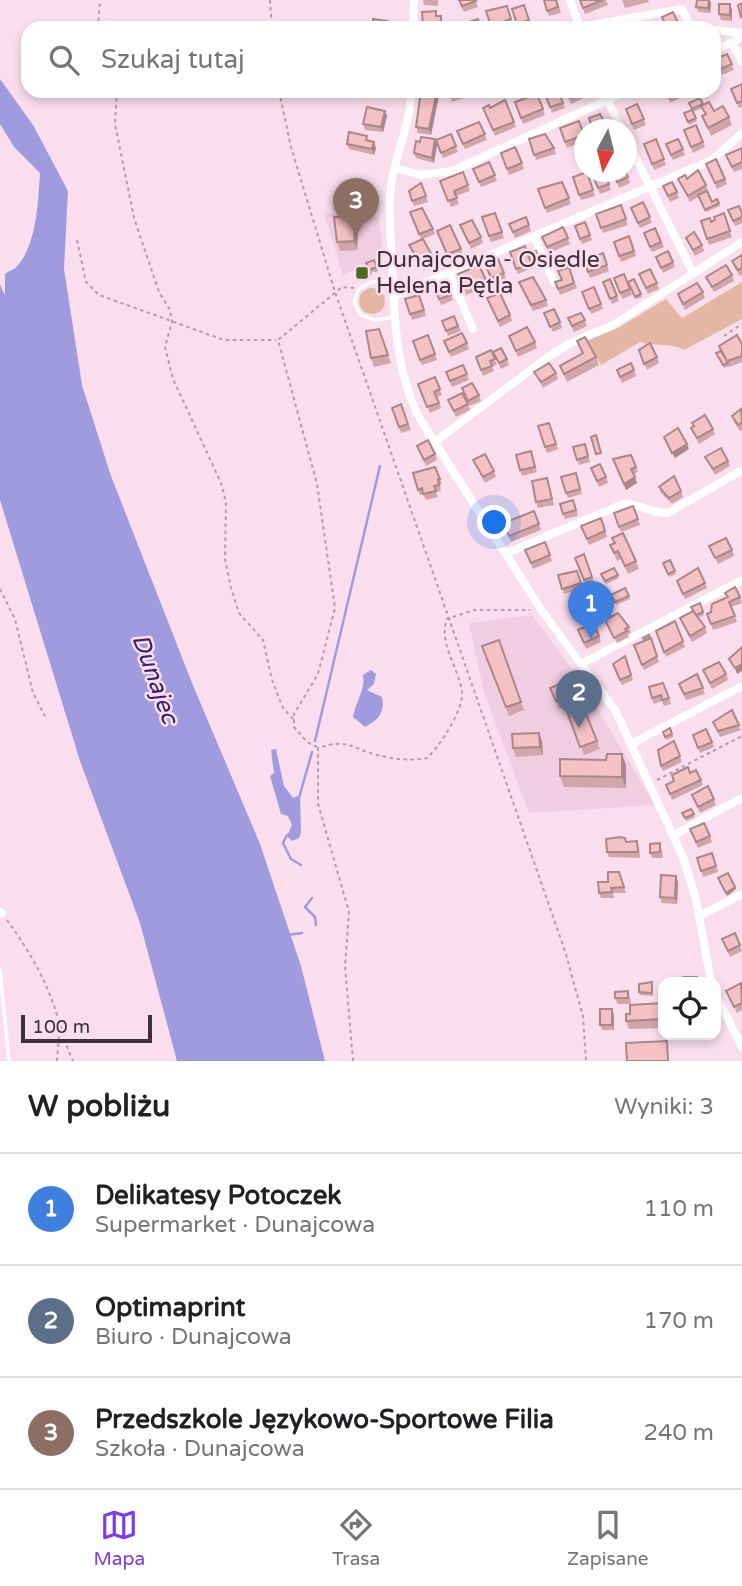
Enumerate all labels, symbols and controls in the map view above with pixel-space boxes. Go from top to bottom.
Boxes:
search box [21,21,721,98]
icon: search [45,41,83,79]
text: Szukaj tutaj [101,44,245,75]
north arrow [574,119,637,182]
pin: 3 [333,178,379,236]
place label: Dunajcowa - Osiedle Helena Pętla [376,246,600,300]
marker: Dunajcowa - Osiedle Helena Pętla [354,265,370,281]
your location [477,505,511,539]
pin: 1 [568,581,614,639]
water label: Dunajec [125,630,185,730]
pin: 2 [556,670,602,728]
map controls [658,977,721,1040]
button: locate [658,977,721,1040]
scale bar [21,1012,152,1044]
text: 100 m [32,1016,90,1038]
text: W pobliżu [28,1088,170,1125]
text: Wyniki: 3 [614,1093,714,1121]
text: Delikatesy Potoczek [95,1180,342,1211]
text: 1 [44,1195,58,1223]
text: 110 m [644,1195,714,1223]
text: Supermarket · Dunajcowa [95,1211,375,1239]
text: Optimaprint [95,1292,245,1323]
text: 2 [44,1307,58,1335]
text: 170 m [644,1307,714,1335]
text: Biuro · Dunajcowa [95,1323,292,1351]
text: Przedszkole Językowo-Sportowe Filia [95,1404,554,1435]
text: 3 [44,1419,58,1447]
text: 240 m [644,1419,714,1447]
text: Szkoła · Dunajcowa [95,1435,305,1463]
tab: Mapa [93,1506,145,1570]
tab: Trasa [332,1506,380,1570]
tab: Zapisane [567,1506,649,1570]

